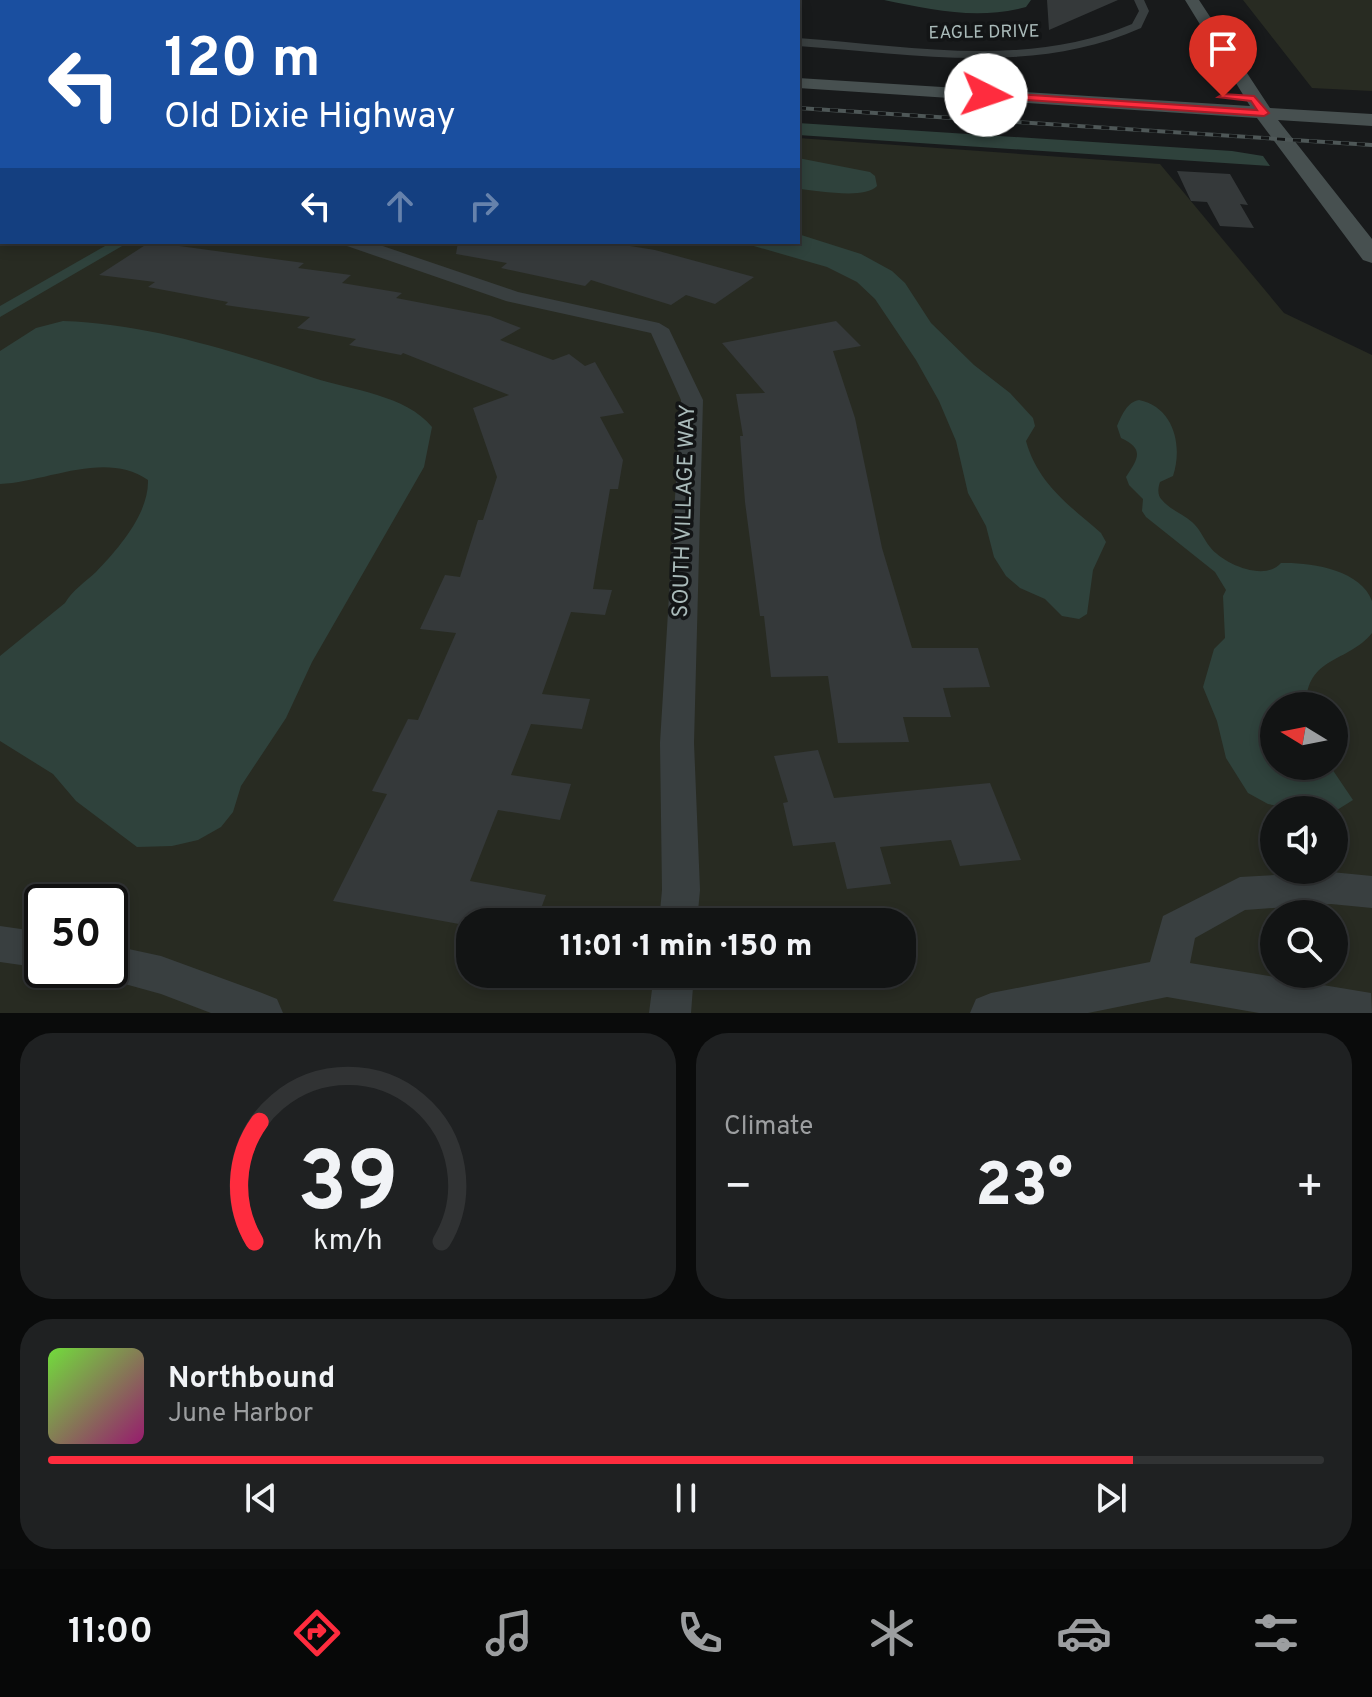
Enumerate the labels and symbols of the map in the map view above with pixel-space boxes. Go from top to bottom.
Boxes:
pin [1189,15,1257,97]
street label: EAGLE DRIVE [928,21,1040,45]
position arrow [944,53,1028,137]
street label: SOUTH VILLAGE WAY [668,404,702,618]
north arrow [1260,692,1348,780]
speed limit sign: 50 [24,884,128,988]

